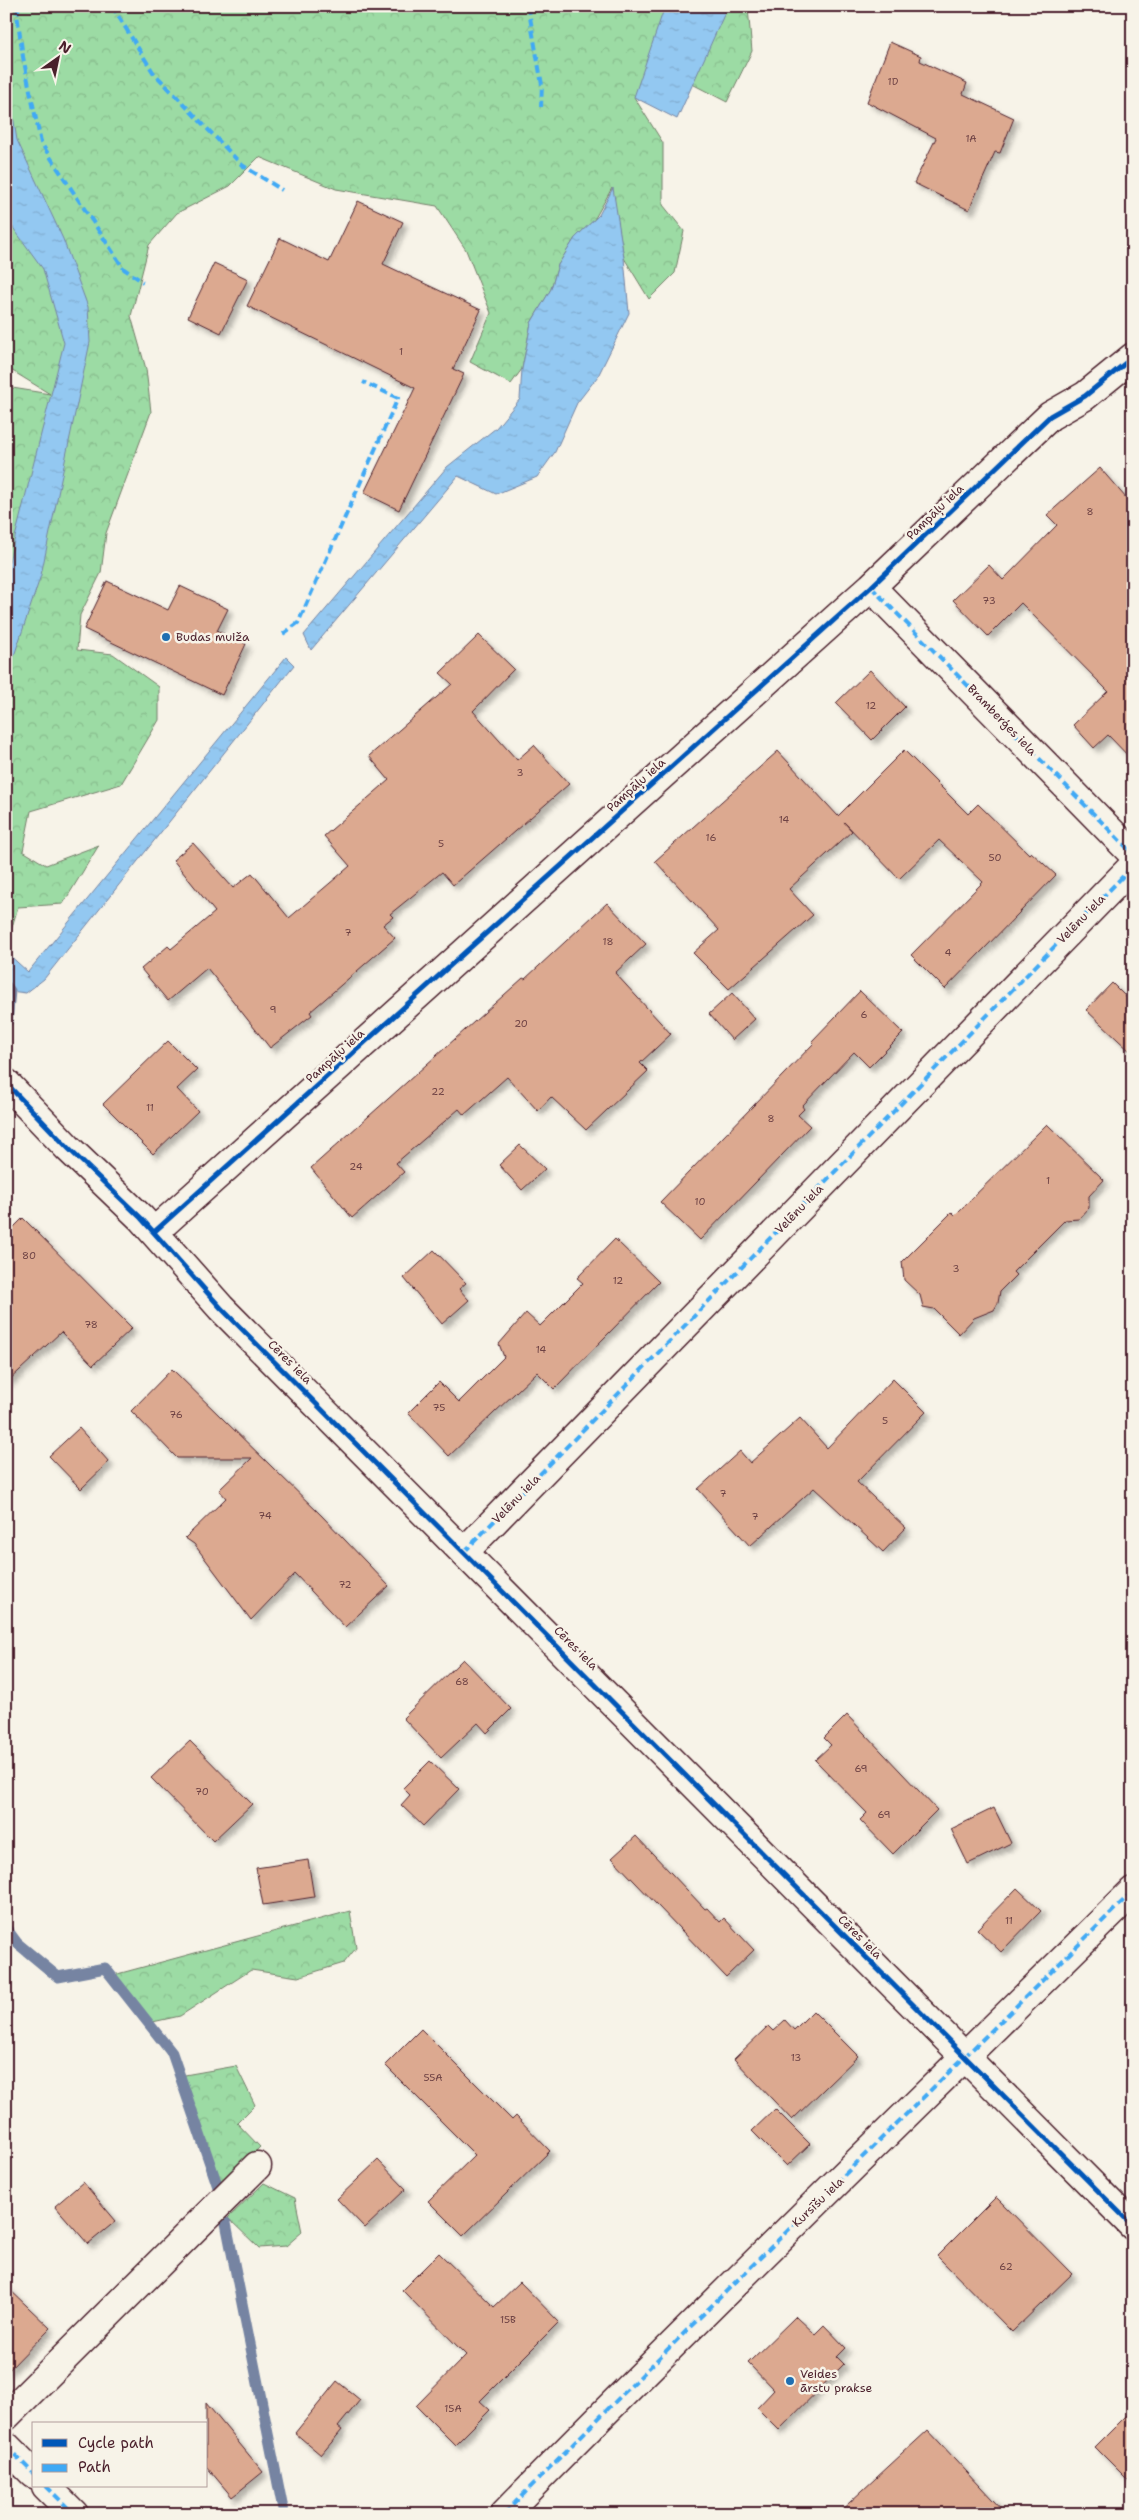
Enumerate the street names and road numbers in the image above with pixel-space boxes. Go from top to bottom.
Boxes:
street label: Pampāļu iela [903,480,967,543]
street label: Bramberģes iela [964,681,1041,760]
street label: Pampāļu iela [603,754,669,816]
street label: Velēnu iela [1053,890,1109,947]
street label: Pampāļu iela [302,1025,368,1087]
street label: Velēnu iela [771,1180,827,1237]
street label: Cēres iela [264,1336,316,1388]
street label: Velēnu iela [488,1470,544,1527]
street label: Cēres iela [550,1622,602,1674]
street label: Cēres iela [834,1911,886,1963]
street label: Kursīšu iela [789,2173,848,2231]

